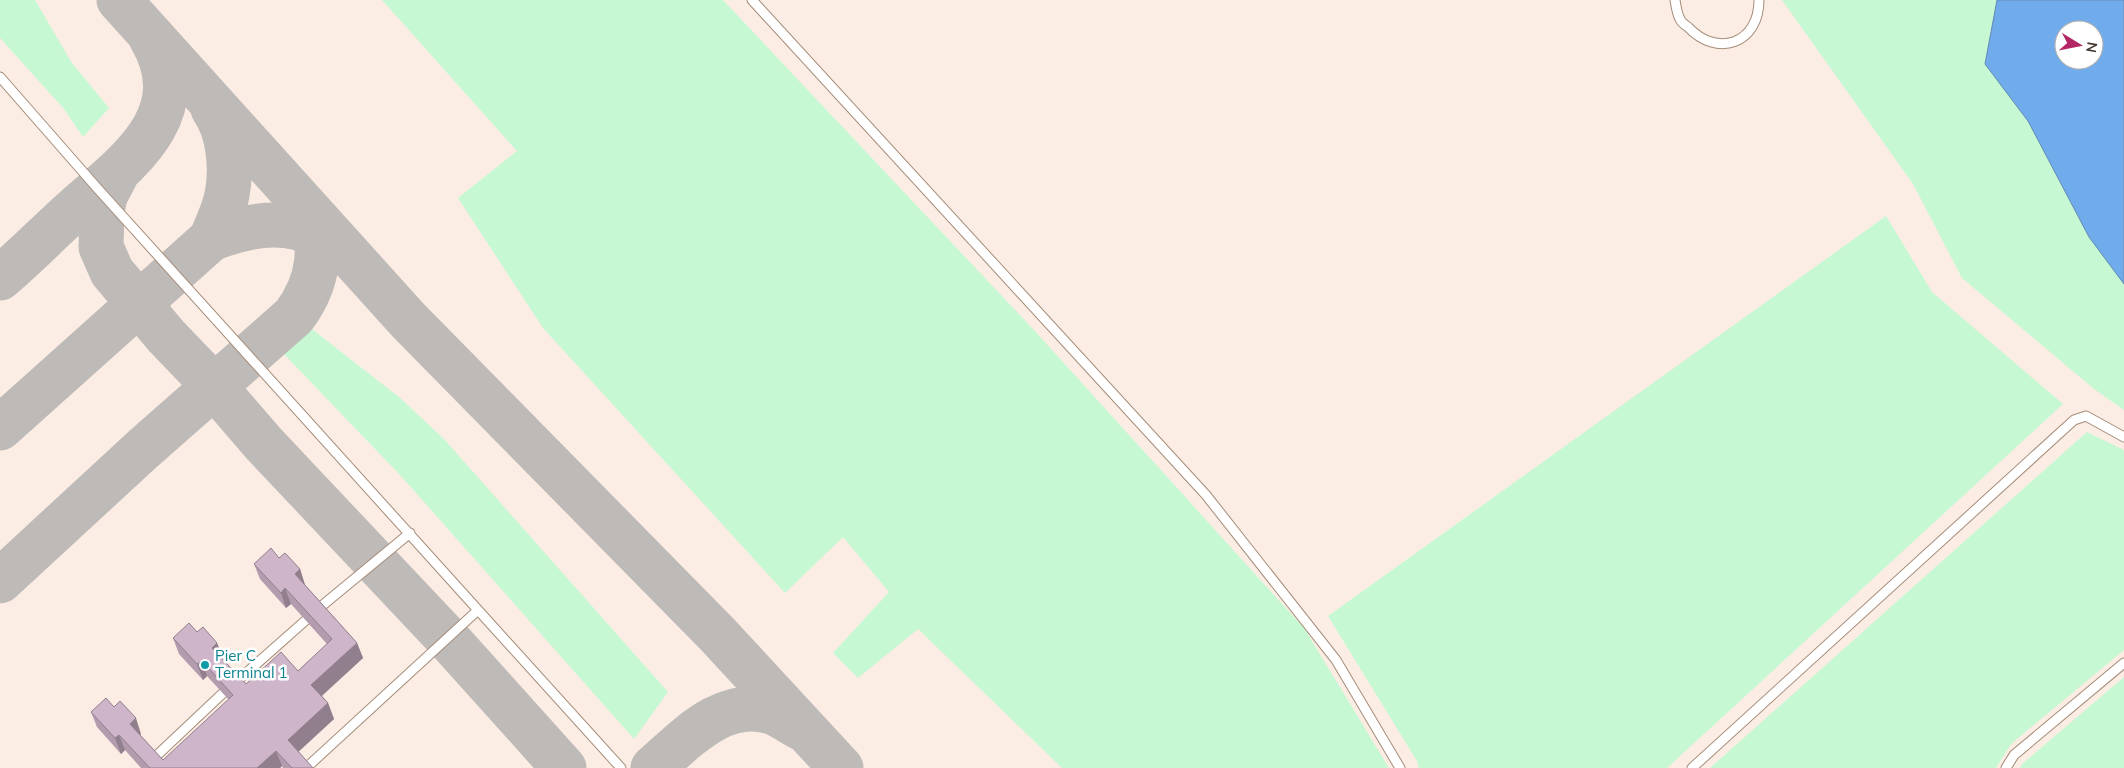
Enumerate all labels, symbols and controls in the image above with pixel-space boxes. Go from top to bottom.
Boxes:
north arrow [2054,20,2104,70]
text: N [2082,40,2102,54]
place label: Pier C Terminal 1 [215,646,288,682]
marker: Pier C Terminal 1 [199,659,211,671]

